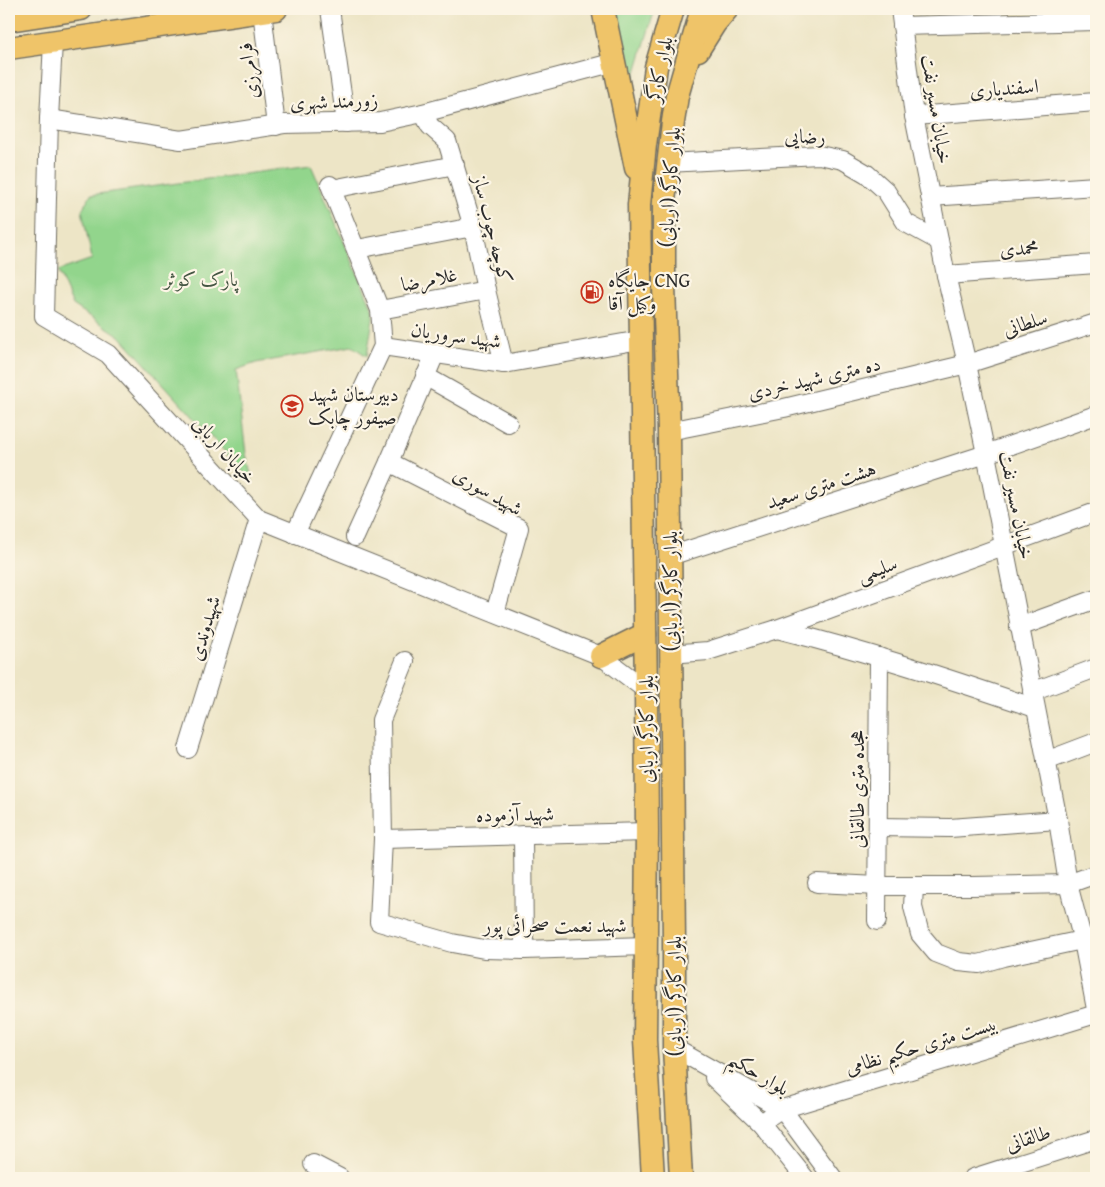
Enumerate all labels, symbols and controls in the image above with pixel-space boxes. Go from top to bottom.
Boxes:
street label: بلوار کارگر [637,33,680,106]
street label: فرامرزی [230,41,265,101]
street label: خیابان مسیر نفت [915,52,960,166]
street label: اسفندیاری [968,71,1039,104]
street label: زورمند شهری [289,84,379,117]
street label: رضایی [784,121,826,150]
street label: بلوار کارگر (اربابی) [650,126,688,248]
street label: کوچه چوب ساز [466,170,521,286]
street label: محمدی [998,232,1040,263]
street label: غلامرضا [398,259,459,298]
park label: پارک کوثر [162,264,239,294]
place label: جایگاه CNG وکیل آقا [608,265,691,318]
fuel station icon: جایگاه CNG وکیل آقا [580,280,604,304]
street label: سلطانی [999,302,1051,343]
street label: شهید سروریان [409,314,503,355]
street label: ده متری شهید خردی [744,348,883,407]
place label: دبیرستان شهید صیفور چابک [308,379,399,431]
school or university icon: دبیرستان شهید صیفور چابک [280,394,304,418]
street label: خیابان اربابی [186,409,264,491]
street label: خیابان مسیر نفت [993,448,1042,562]
street label: هشت متری سعید [762,453,879,516]
street label: شهید سوری [448,459,529,522]
street label: بلوار کارگر (اربابی) [655,531,685,651]
street label: سلیمی [853,548,901,589]
street label: شهیدوندی [180,592,227,664]
street label: بلوار کارگر اربابی [631,675,661,783]
street label: هجده متری طالقانی [842,730,871,848]
street label: شهید آزموده [476,798,554,829]
street label: شهید نعمت صحرائی پور [481,910,627,940]
street label: بلوار کارگر (اربابی) [659,936,689,1056]
street label: بیست متری حکیم نظامی [841,1008,1002,1087]
street label: بلوار حکیم [720,1043,795,1107]
street label: طالقانی [1001,1117,1054,1158]

